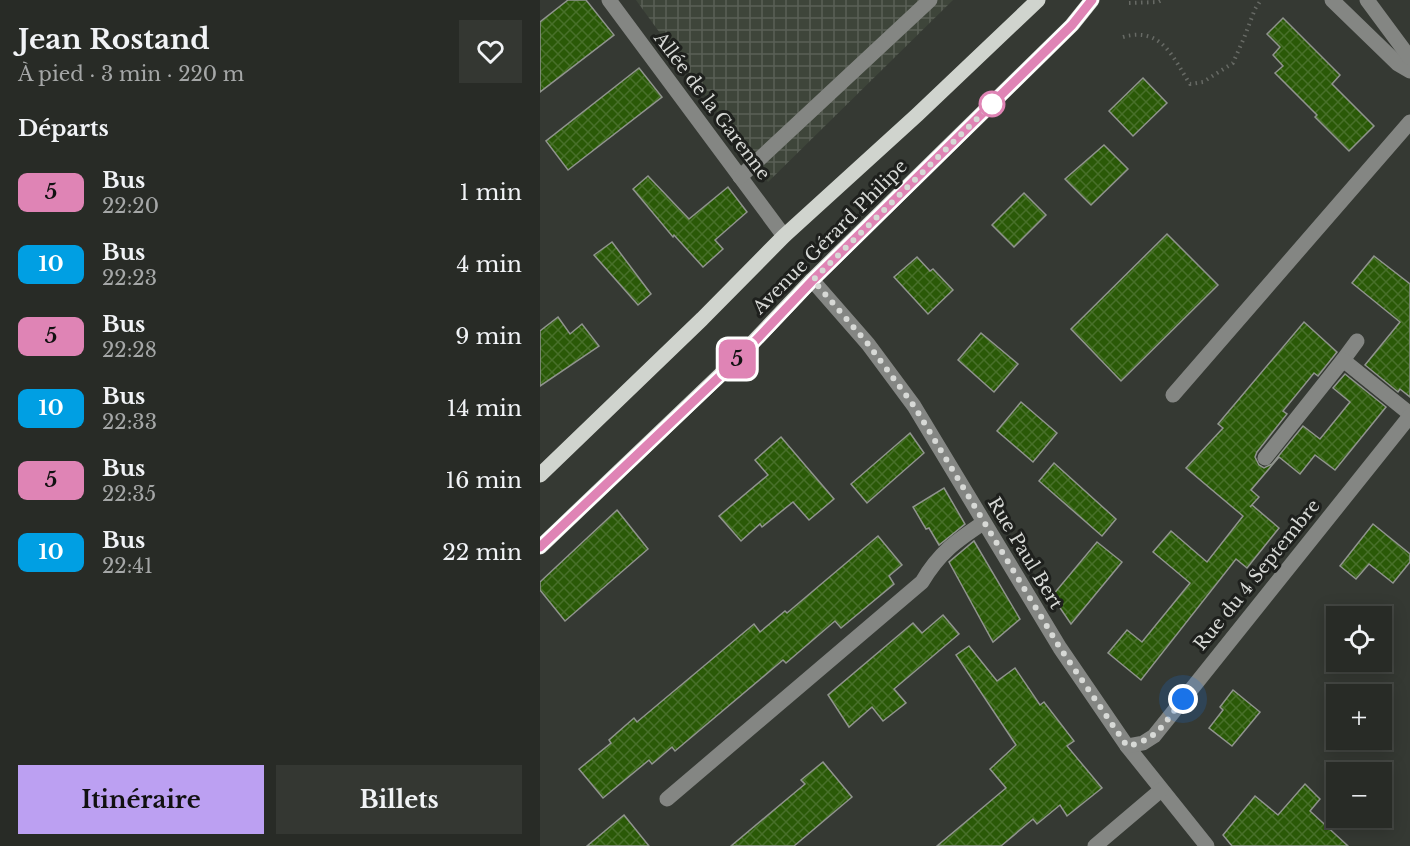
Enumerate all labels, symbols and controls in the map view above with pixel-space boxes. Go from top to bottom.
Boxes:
button: heart [459,20,522,83]
text: Jean Rostand [18,22,210,57]
street label: Allée de la Garenne [649,27,775,184]
text: À pied · 3 min · 220 m [18,62,244,86]
unlabelled marker [979,91,1005,117]
text: Départs [18,115,109,142]
street label: Avenue Gérard Philipe [747,155,912,320]
text: Bus [102,167,145,194]
text: 5 [45,179,57,205]
text: 1 min [460,179,522,206]
text: 22:20 [102,194,159,218]
text: Bus [102,239,145,266]
text: 10 [38,251,64,277]
text: 4 min [457,251,522,278]
text: 22:23 [102,266,157,290]
text: Bus [102,311,145,338]
text: 5 [45,323,57,349]
text: 9 min [455,323,522,350]
text: 22:28 [102,338,157,362]
line badge: 5 [718,340,756,378]
text: 5 [731,346,743,372]
text: Bus [102,383,145,410]
text: 10 [38,395,64,421]
text: 14 min [447,395,522,422]
text: 22:33 [102,410,157,434]
text: Bus [102,455,145,482]
text: 5 [45,467,57,493]
text: 16 min [445,467,522,494]
text: 22:35 [102,482,156,506]
street label: Rue Paul Bert [983,493,1067,613]
street label: Rue du 4 Septembre [1189,495,1325,655]
text: Bus [102,527,145,554]
text: 10 [38,539,64,565]
text: 22 min [442,539,522,566]
text: 22:41 [102,554,153,578]
map controls [1326,606,1392,828]
button: locate [1326,606,1392,672]
your location [1168,684,1198,714]
button: + [1326,684,1392,750]
button: − [1326,762,1392,828]
button: Itinéraire [18,765,264,834]
button: Billets [276,765,522,834]

